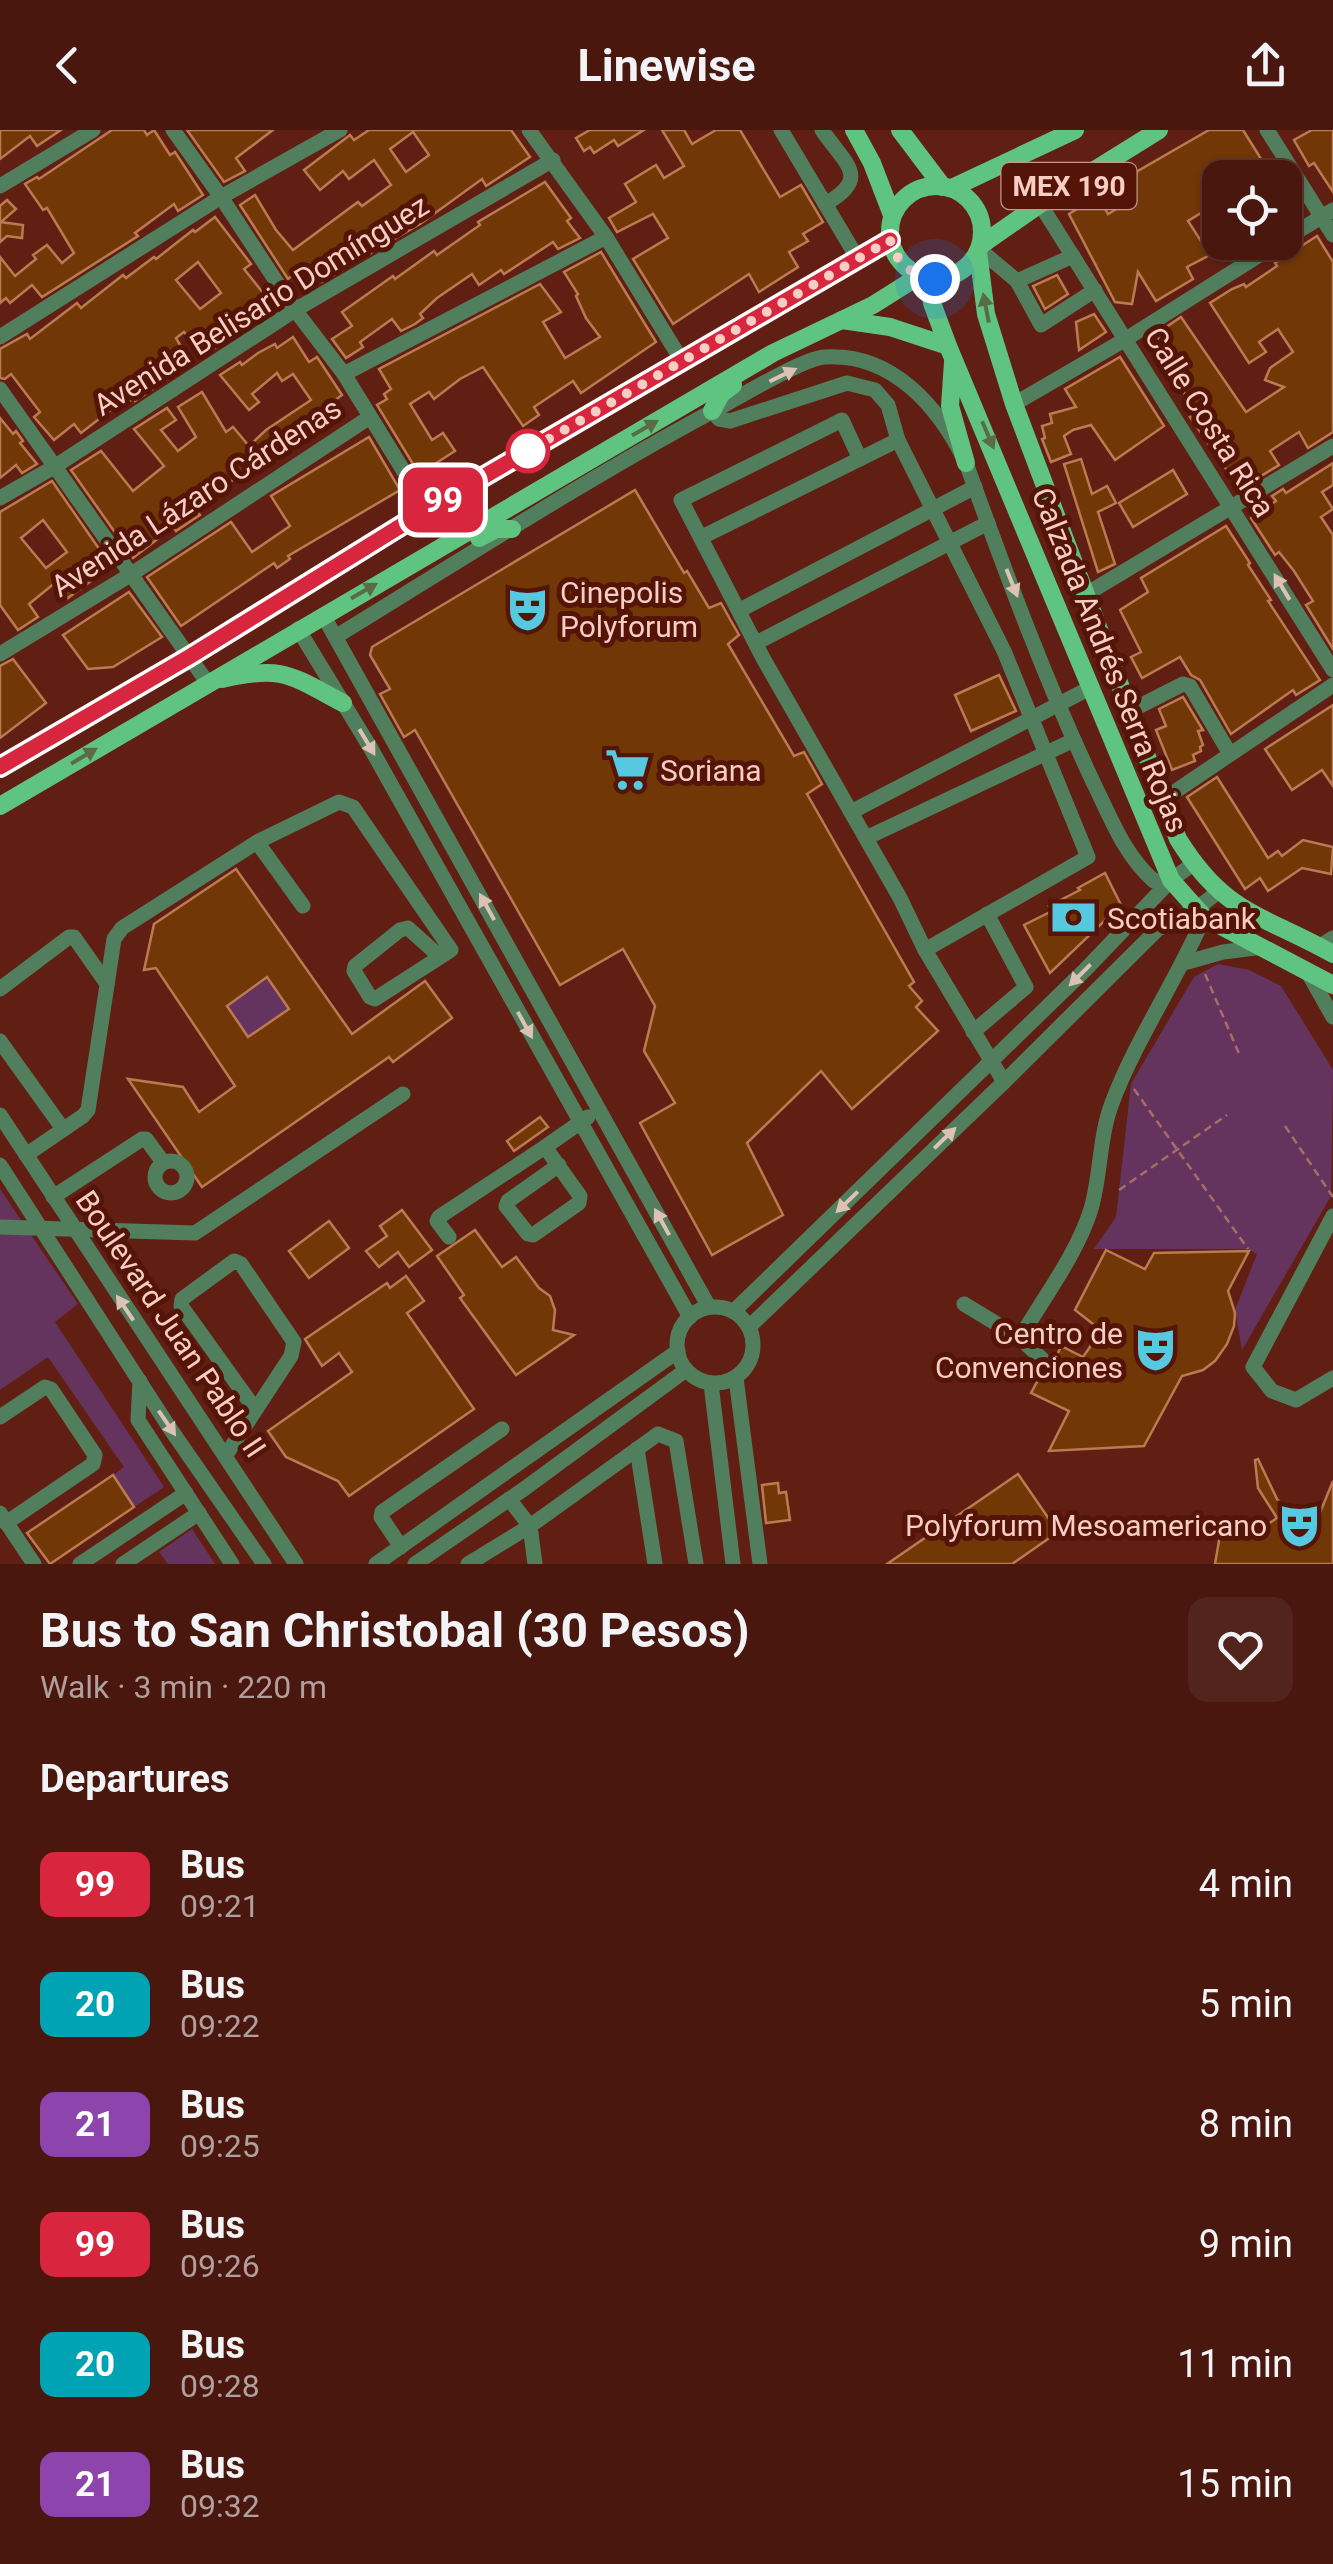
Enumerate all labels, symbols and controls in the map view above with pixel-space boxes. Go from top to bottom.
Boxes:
icon: back [40,38,95,93]
icon: share [1238,38,1293,93]
text: Linewise [577,39,756,92]
map controls [1202,160,1302,260]
button: locate [1202,160,1302,260]
road number: MEX 190 [1002,163,1136,209]
street label: Avenida Belisario Domínguez [87,187,435,423]
your location [910,254,960,304]
one-way arrow [978,292,994,323]
street label: Calle Costa Rica [1138,321,1282,523]
one-way arrow [769,366,798,383]
street label: Avenida Lázaro Cárdenas [44,390,348,604]
one-way arrow [631,420,659,437]
one-way arrow [980,420,996,450]
unlabelled marker [507,430,549,472]
line badge: 99 [398,468,488,532]
text: 99 [423,480,463,521]
street label: Calzada Andrés Serra Rojas [1025,483,1195,837]
one-way arrow [1004,569,1020,599]
one-way arrow [1274,573,1291,601]
place label: Cinepolis Polyforum [560,575,698,644]
one-way arrow [350,583,378,601]
theatre icon: Cinepolis Polyforum [503,585,551,633]
one-way arrow [357,728,375,756]
supermarket icon: Soriana [603,746,651,794]
one-way arrow [70,748,98,765]
place label: Soriana [660,753,762,788]
one-way arrow [479,892,496,921]
bank icon: Scotiabank [1050,894,1098,942]
place label: Scotiabank [1107,901,1257,936]
one-way arrow [1068,963,1092,987]
one-way arrow [517,1011,534,1040]
one-way arrow [933,1127,957,1150]
street label: Boulevard Juan Pablo II [69,1184,273,1464]
one-way arrow [835,1190,859,1214]
one-way arrow [653,1207,670,1236]
one-way arrow [116,1295,135,1322]
place label: Centro de Convenciones [935,1316,1123,1385]
theatre icon: Centro de Convenciones [1132,1326,1180,1374]
one-way arrow [158,1410,176,1437]
theatre icon: Polyforum Mesoamericano [1276,1501,1324,1549]
place label: Polyforum Mesoamericano [905,1508,1267,1543]
button: heart [1188,1597,1293,1702]
text: Bus to San Christobal (30 Pesos) [40,1602,750,1659]
text: Walk · 3 min · 220 m [40,1668,327,1706]
text: Departures [40,1757,230,1801]
text: Bus [180,1843,245,1887]
text: 4 min [1199,1862,1293,1906]
text: 99 [75,1864,115,1905]
text: 09:21 [180,1887,260,1925]
text: Bus [180,1963,245,2007]
text: 5 min [1199,1982,1293,2026]
text: 20 [75,1984,115,2025]
text: 09:22 [180,2007,260,2045]
text: Bus [180,2083,245,2127]
text: 8 min [1199,2102,1293,2146]
text: 21 [75,2104,115,2145]
text: 09:25 [180,2127,260,2165]
text: Bus [180,2203,245,2247]
text: 9 min [1199,2222,1293,2266]
text: 99 [75,2224,115,2265]
text: 09:26 [180,2247,260,2285]
text: Bus [180,2323,245,2367]
text: 11 min [1177,2342,1293,2386]
text: 20 [75,2344,115,2385]
text: 09:28 [180,2367,260,2405]
text: Bus [180,2443,245,2487]
text: 15 min [1177,2462,1293,2506]
text: 21 [75,2464,115,2505]
text: 09:32 [180,2487,260,2525]

